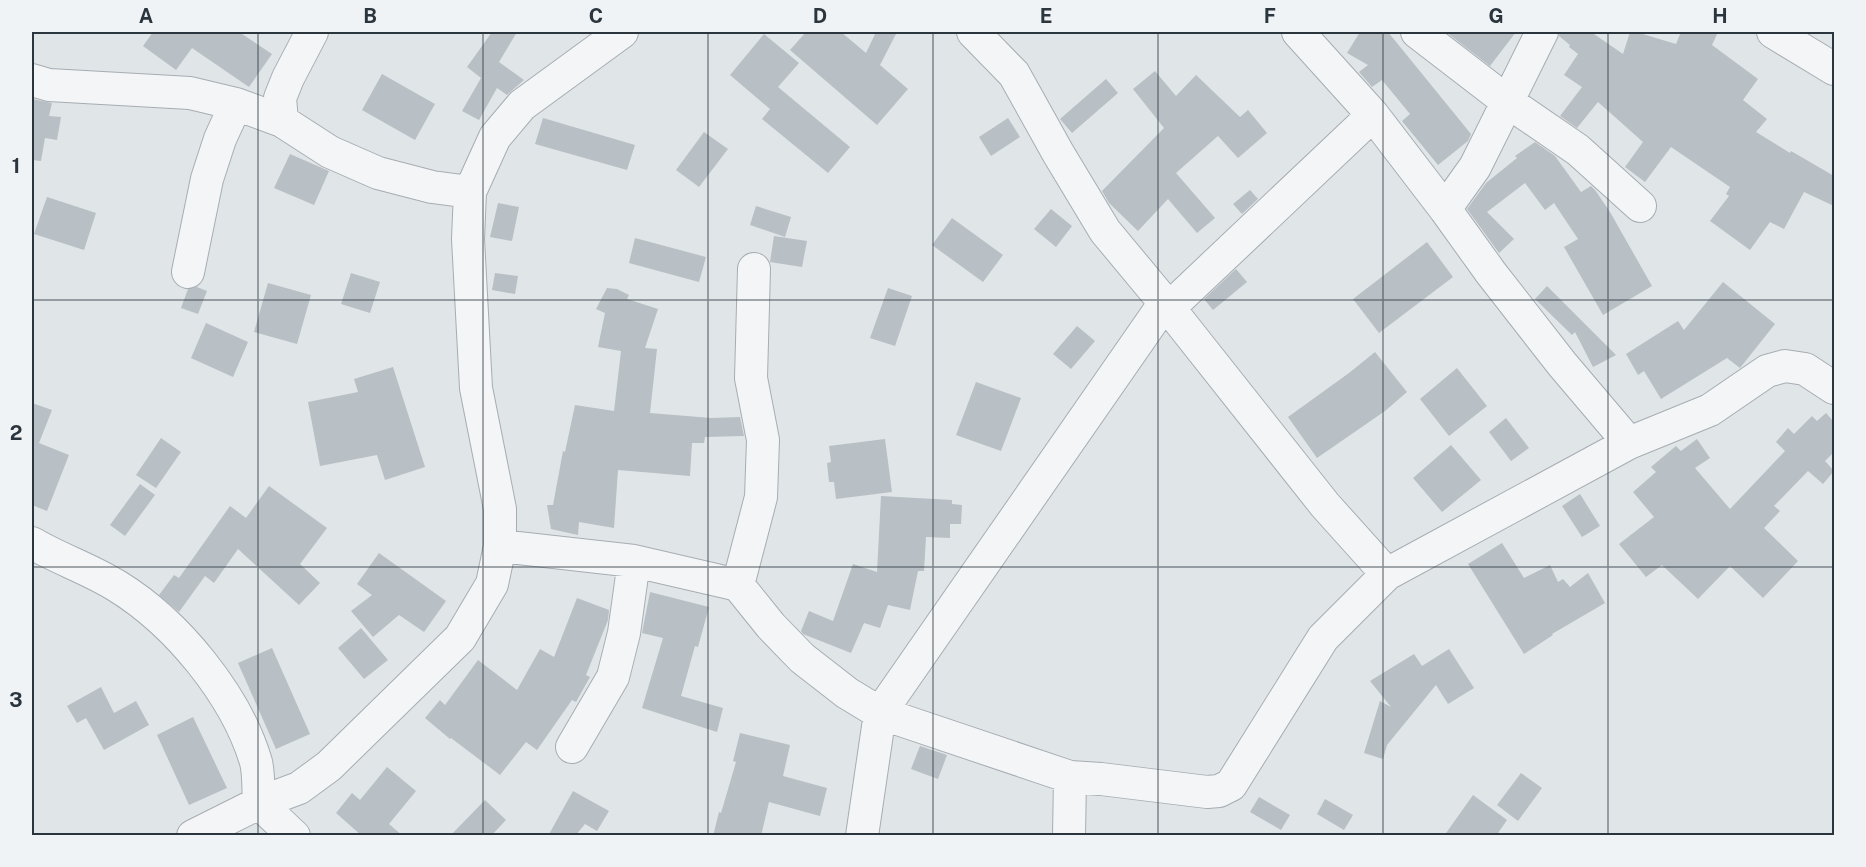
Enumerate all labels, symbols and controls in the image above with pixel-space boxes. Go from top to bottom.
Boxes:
text: A [139,4,153,28]
text: B [363,4,377,28]
text: C [589,4,603,28]
text: D [813,4,827,28]
text: E [1040,4,1052,28]
text: F [1264,4,1276,28]
text: G [1488,4,1504,28]
text: H [1712,4,1728,28]
text: 1 [12,154,20,178]
text: 2 [10,421,22,445]
text: 3 [9,688,23,712]

